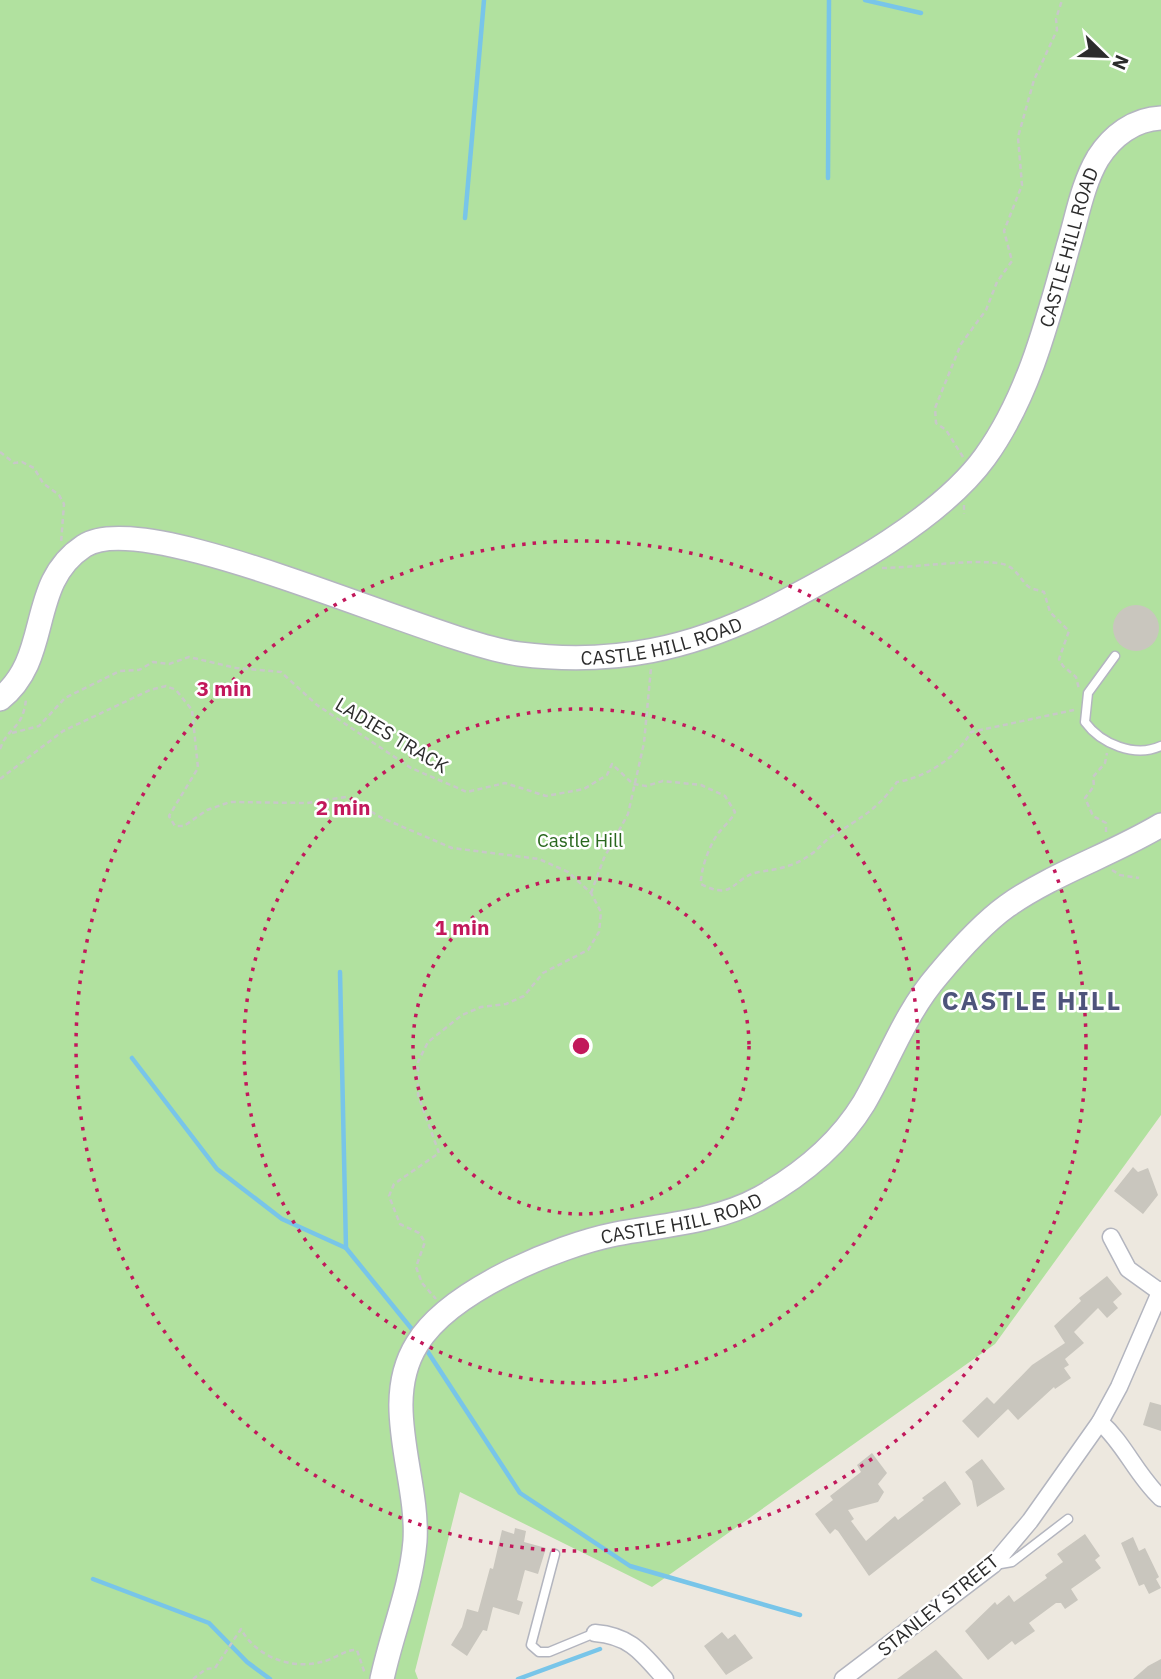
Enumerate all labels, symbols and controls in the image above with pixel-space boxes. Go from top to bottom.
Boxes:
north arrow [1070,21,1140,91]
text: N [1107,52,1134,74]
street label: CASTLE HILL ROAD [1034,163,1103,330]
street label: CASTLE HILL ROAD [580,611,746,670]
text: 3 min [197,674,251,702]
street label: LADIES TRACK [331,692,453,778]
text: 2 min [316,793,370,821]
park label: Castle Hill [537,828,623,852]
text: 1 min [435,913,489,941]
district label: CASTLE HILL [942,983,1122,1017]
centre of rings [569,1034,593,1058]
street label: CASTLE HILL ROAD [598,1187,766,1249]
street label: STANLEY STREET [873,1549,1003,1661]

